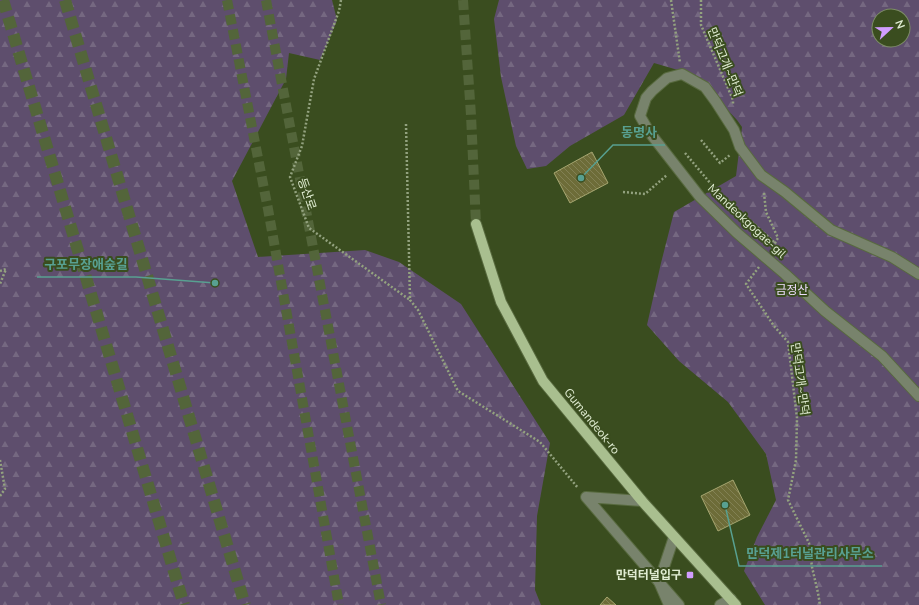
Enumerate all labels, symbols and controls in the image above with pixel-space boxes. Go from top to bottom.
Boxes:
north arrow [871,8,911,48]
text: N [891,18,908,31]
street label: 만덕고개~만덕 [704,25,746,99]
callout: 동명사 [613,120,665,145]
text: 동명사 [621,124,657,142]
street label: 등산로 [294,176,320,212]
street label: Mandeokgogae-gil [704,181,790,262]
callout: 구포무장애숲길 [37,252,136,277]
text: 구포무장애숲길 [44,256,128,274]
park label: 금정산 [775,282,809,298]
street label: 만덕고개~만덕 [787,342,813,416]
street label: Gumandeok-ro [560,385,624,458]
callout: 만덕제1터널관리사무소 [739,541,882,566]
text: 만덕제1터널관리사무소 [746,545,874,563]
place label: 만덕터널입구 [616,567,682,583]
marker: 만덕터널입구 [685,570,695,580]

